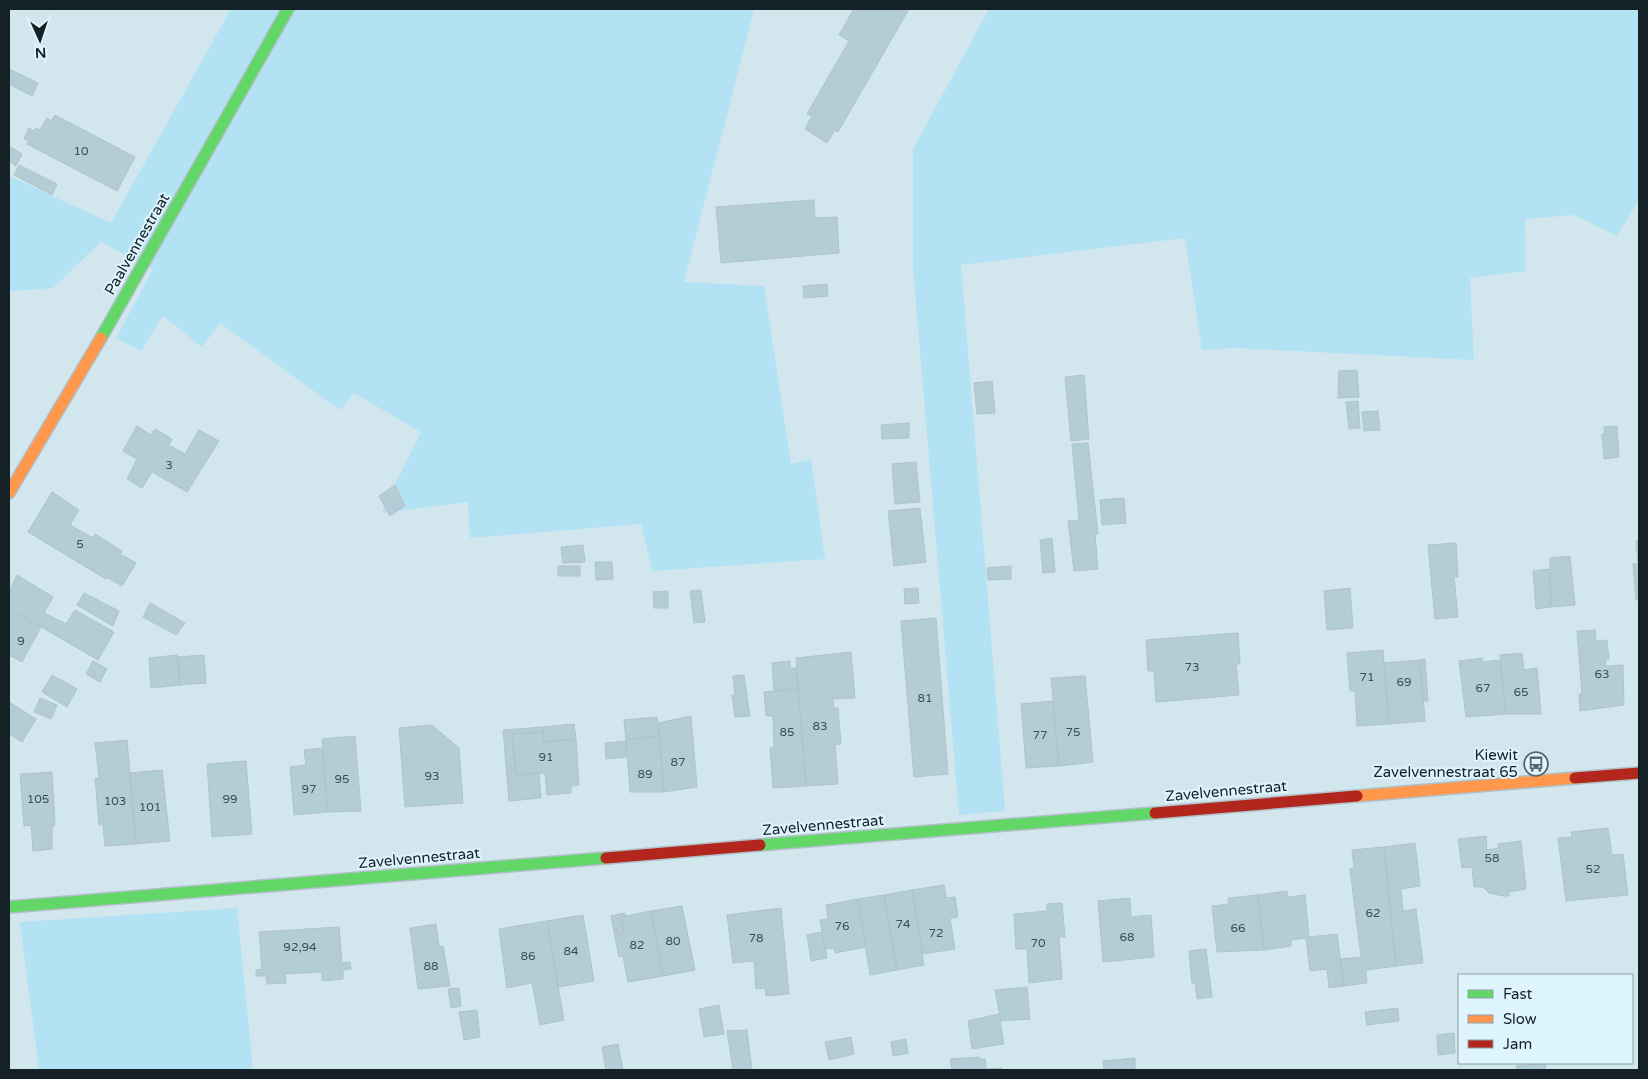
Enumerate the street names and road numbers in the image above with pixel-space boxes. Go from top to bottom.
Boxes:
street label: Paalvennestraat [101,190,174,298]
street label: Zavelvennestraat [1164,777,1288,805]
street label: Zavelvennestraat [761,811,885,839]
street label: Zavelvennestraat [357,844,481,872]

